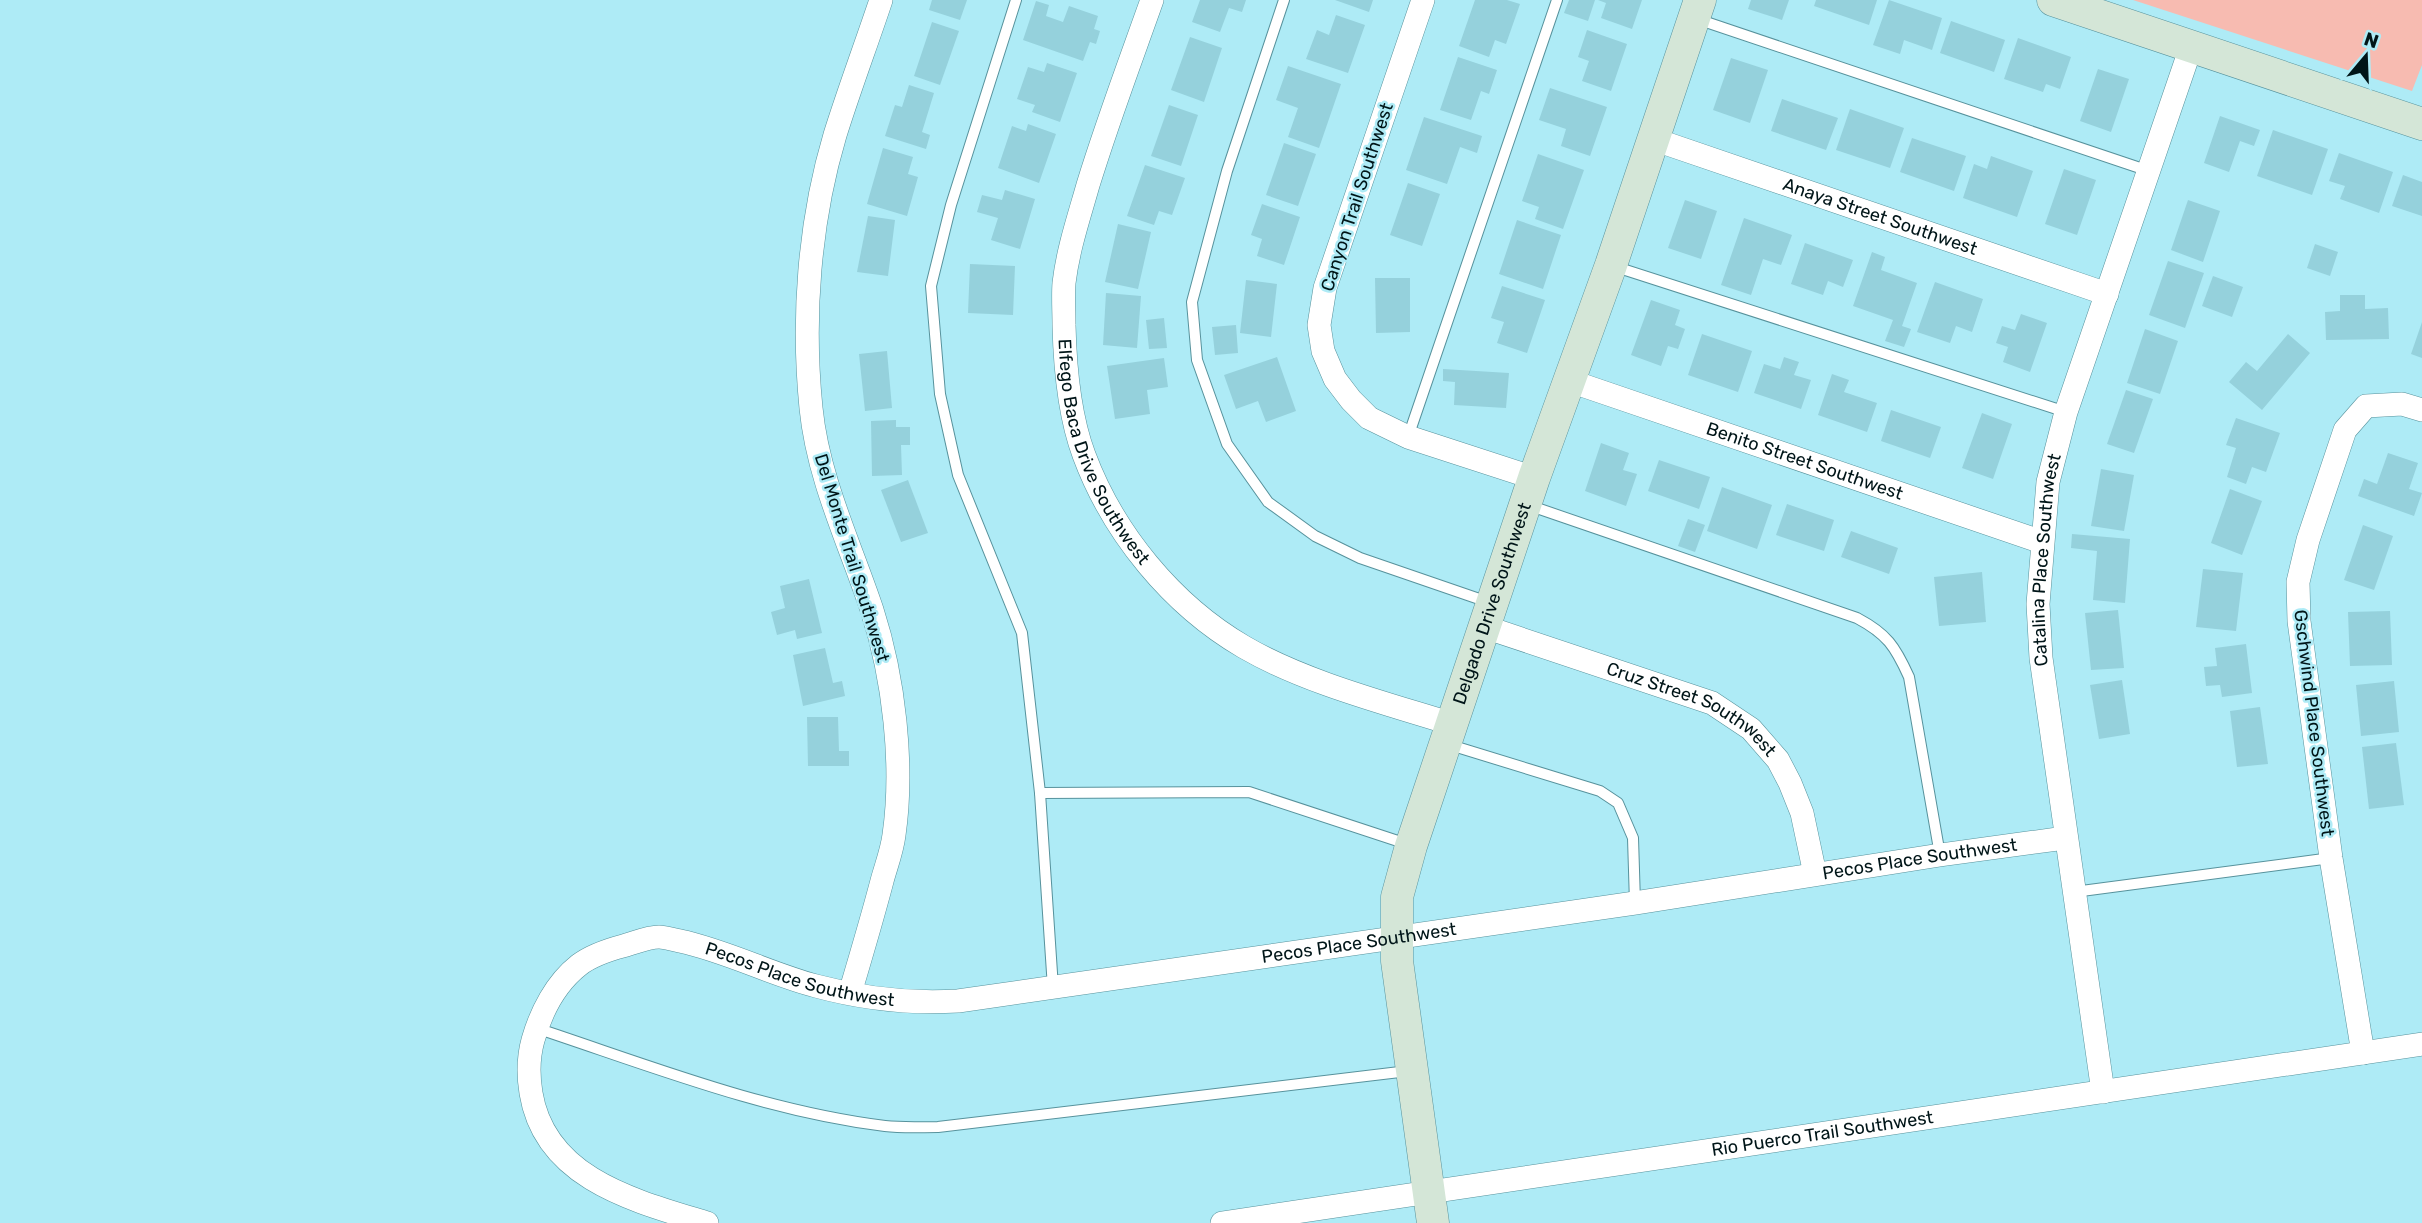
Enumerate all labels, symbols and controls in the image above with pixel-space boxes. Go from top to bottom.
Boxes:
north arrow [2331,21,2401,91]
text: N [2361,27,2382,53]
street label: Canyon Trail Southwest [1316,100,1398,294]
street label: Anaya Street Southwest [1780,173,1980,260]
street label: Elfego Baca Drive Southwest [1053,338,1155,569]
street label: Benito Street Southwest [1703,417,1906,505]
street label: Del Monte Trail Southwest [810,451,894,665]
street label: Catalina Place Southwest [2027,451,2066,668]
street label: Delgado Drive Southwest [1448,500,1536,707]
street label: Gschwind Place Southwest [2289,608,2339,838]
street label: Cruz Street Southwest [1604,657,1781,761]
street label: Pecos Place Southwest [1821,834,2018,884]
street label: Pecos Place Southwest [1260,918,1458,968]
street label: Pecos Place Southwest [702,937,895,1011]
street label: Rio Puerco Trail Southwest [1710,1106,1935,1161]

